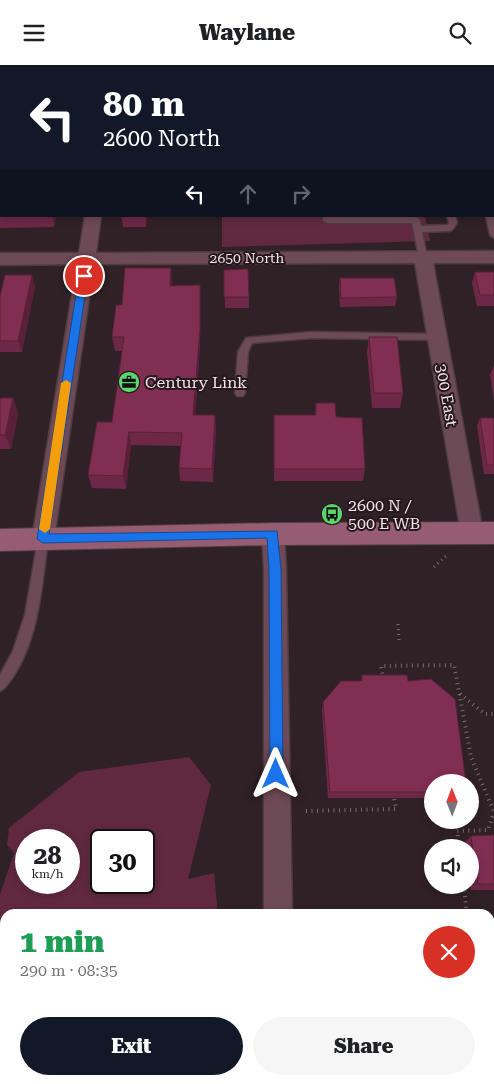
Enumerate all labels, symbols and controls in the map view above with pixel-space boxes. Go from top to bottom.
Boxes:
icon: menu [20,19,48,47]
icon: search [446,19,474,47]
text: Waylane [199,20,295,45]
text: 80 m [103,84,185,125]
icon: left [20,85,85,150]
text: 2600 North [103,126,221,151]
icon: left [181,180,209,208]
icon: ahead [234,180,262,208]
icon: right [287,180,315,208]
street label: 2650 North [210,250,284,266]
pin [63,255,105,297]
icon: arrive [70,262,98,290]
street label: 300 East [432,362,461,428]
office icon: Century Link [117,370,141,394]
place label: Century Link [145,373,247,392]
place label: 2600 N / 500 E WB [348,496,420,533]
bus stop icon: 2600 N / 500 E WB [320,502,344,526]
position arrow [249,747,301,799]
north arrow [424,774,479,829]
map controls [424,774,479,894]
speed limit sign: 30 [90,829,155,894]
button: sound [424,839,479,894]
text: 28 [33,841,62,870]
text: km/h [31,867,64,881]
text: 1 min [20,924,104,959]
button: close [423,926,475,978]
text: 290 m · 08:35 [20,961,118,980]
button: Exit [20,1017,243,1075]
button: Share [253,1017,475,1075]

